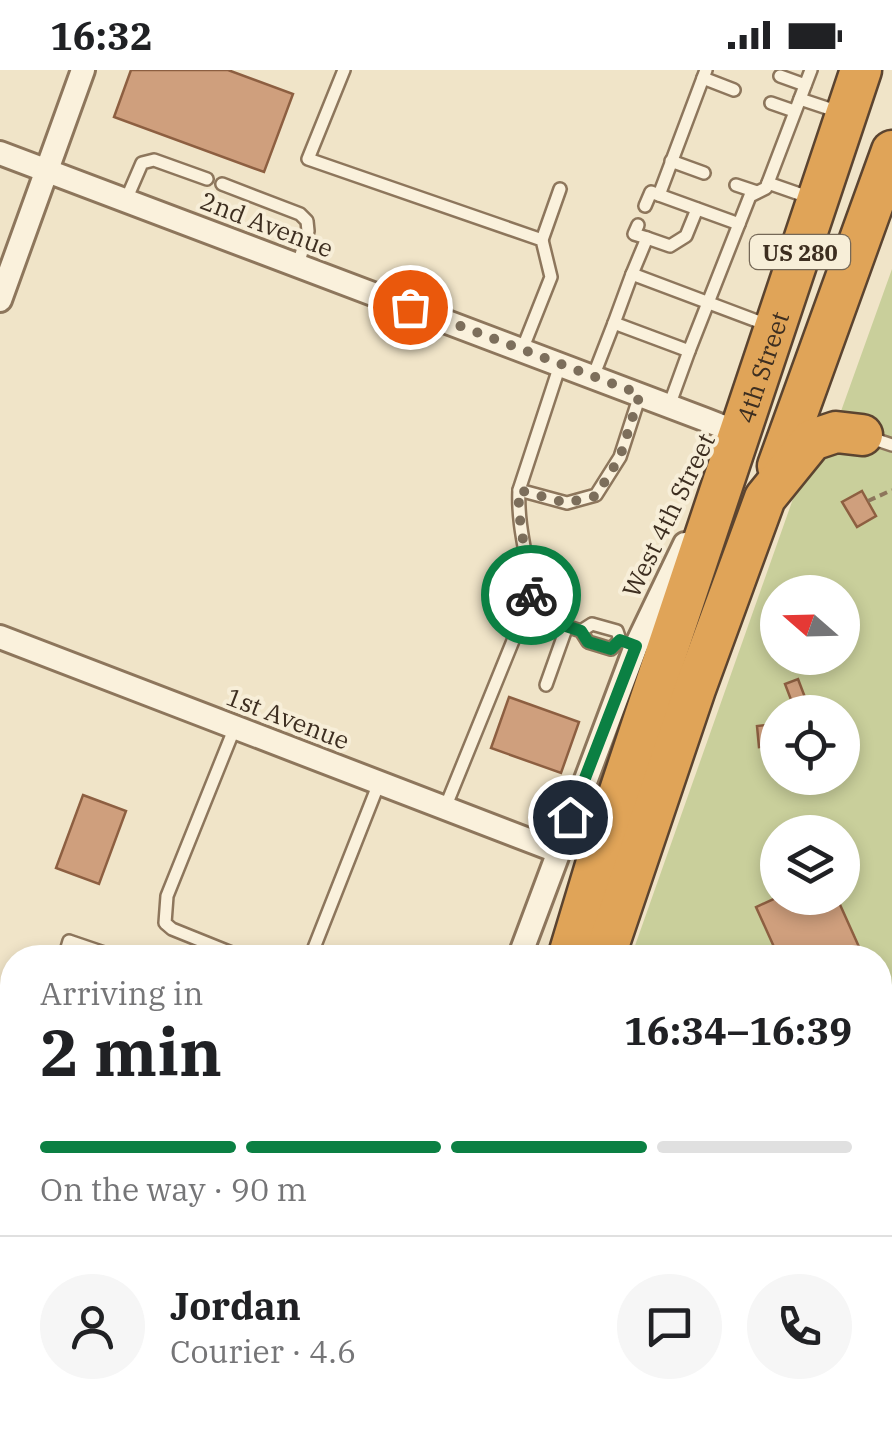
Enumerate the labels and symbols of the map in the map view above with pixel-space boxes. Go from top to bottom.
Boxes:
street label: 2nd Avenue [196,184,338,264]
road number: US 280 [750,235,850,269]
pin [368,265,453,350]
street label: 4th Street [728,307,796,427]
street label: West 4th Street [614,427,722,602]
courier [481,545,581,645]
north arrow [760,575,860,675]
street label: 1st Avenue [222,679,354,757]
pin [528,775,613,860]

